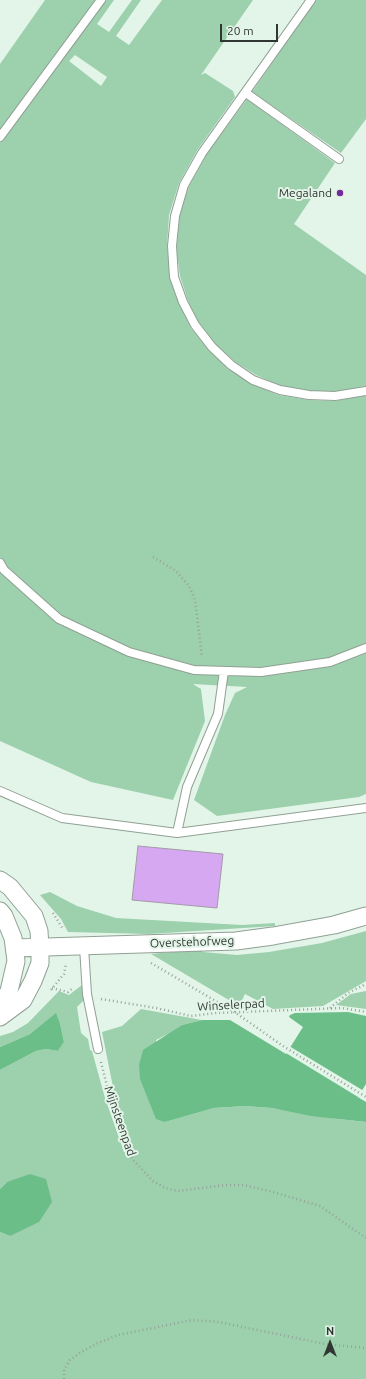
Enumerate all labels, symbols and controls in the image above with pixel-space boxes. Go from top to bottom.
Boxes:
scale bar [222,16,280,42]
text: 20 m [227,24,254,37]
place label: Megaland [279,186,332,200]
marker: Megaland [335,188,345,198]
street label: Overstehofweg [150,933,234,951]
street label: Winselerpad [197,996,265,1014]
street label: Mijnsteenpad [101,1084,139,1158]
north arrow [310,1323,350,1363]
text: N [326,1325,334,1337]

